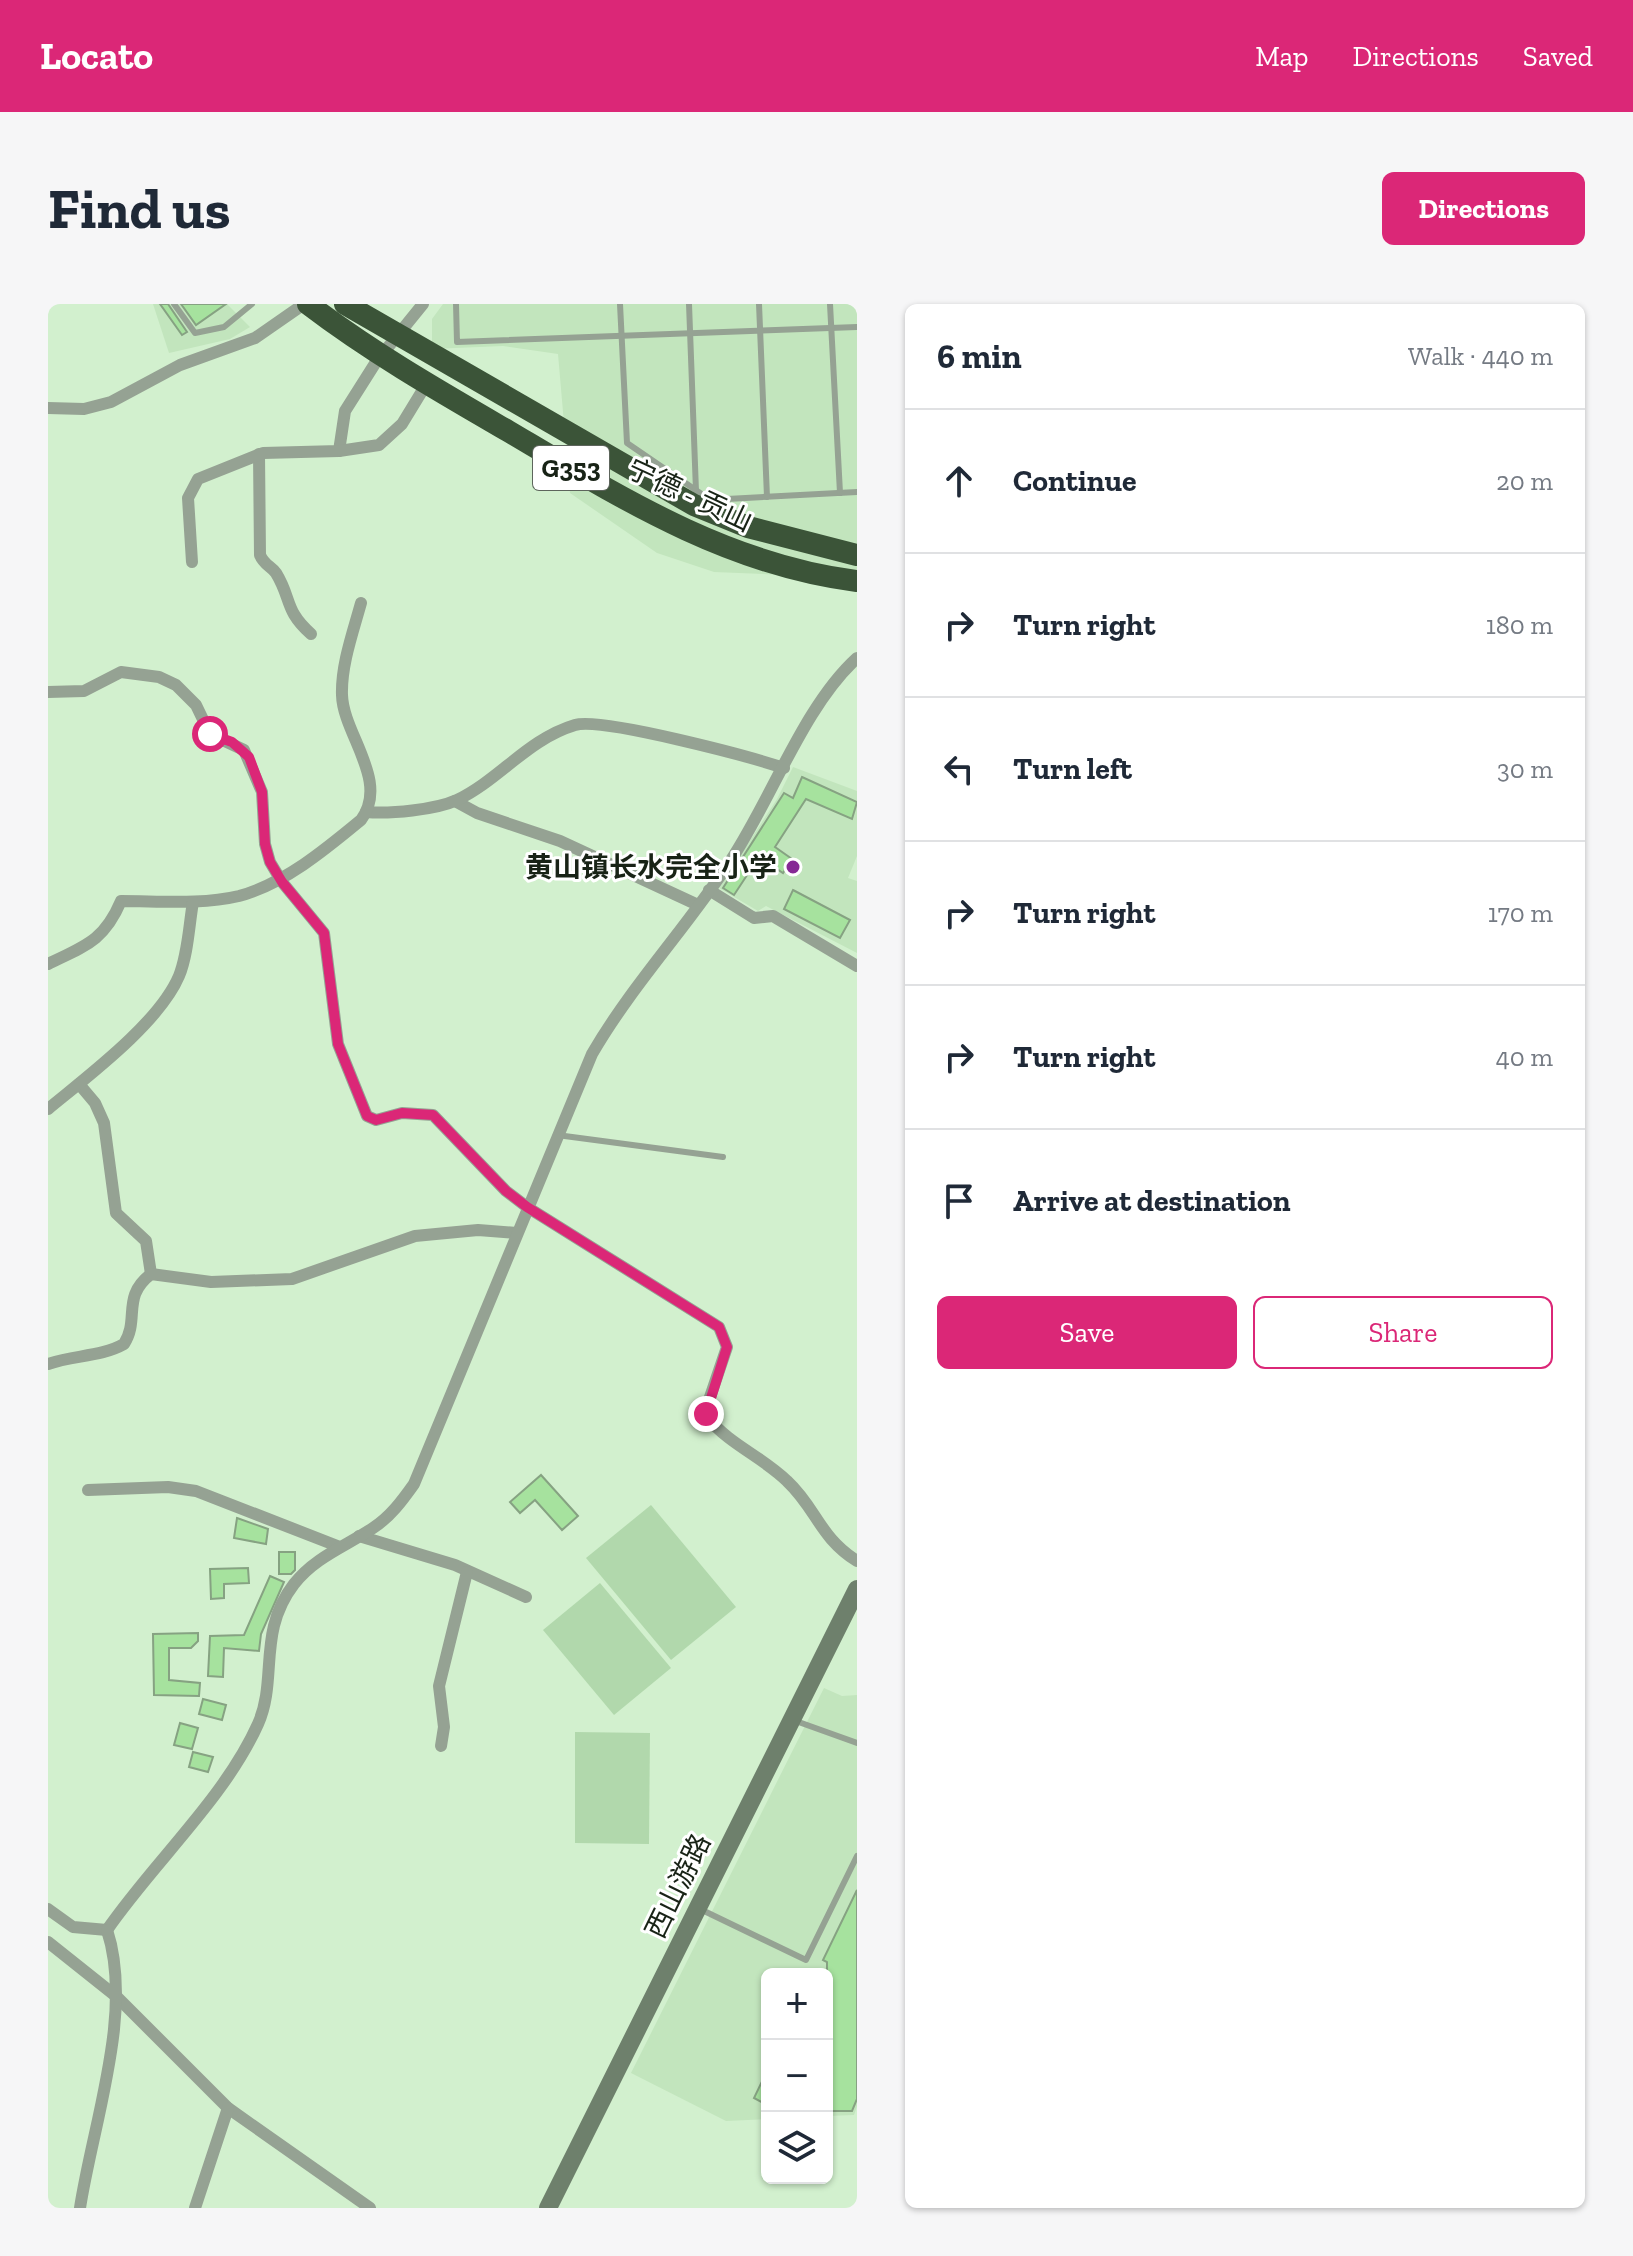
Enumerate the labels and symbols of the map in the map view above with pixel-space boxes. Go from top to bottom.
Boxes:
road number: G353 [533,446,609,490]
street label: 宁德 - 贡山 [622,452,758,538]
route start [192,716,228,752]
place label: 黄山镇长水完全小学 [525,851,777,884]
marker: 黄山镇长水完全小学 [784,858,802,876]
route end [688,1396,724,1432]
street label: 西山游路 [639,1828,717,1944]

